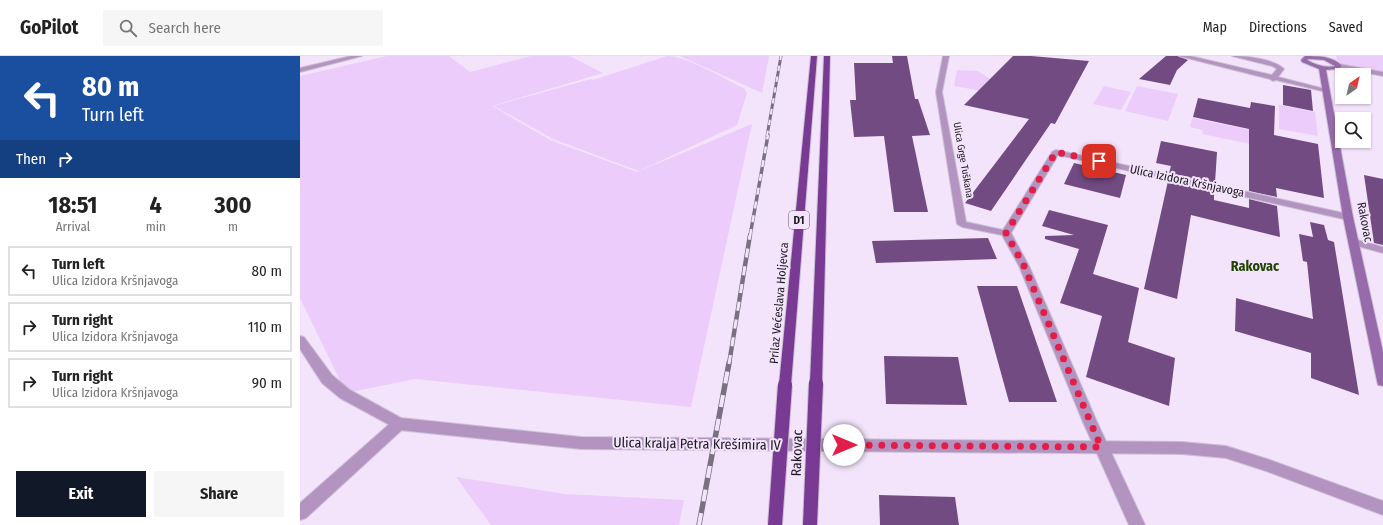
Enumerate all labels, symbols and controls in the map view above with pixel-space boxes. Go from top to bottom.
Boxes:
search box [103,10,383,46]
text: GoPilot [20,16,79,39]
icon: search [117,17,139,39]
text: Search here [149,19,221,37]
text: Map [1203,19,1227,36]
text: Directions [1249,19,1307,36]
text: Saved [1329,19,1363,36]
north arrow [1335,68,1371,104]
map controls [1335,68,1371,148]
text: 80 m [82,70,139,103]
icon: left [16,72,68,124]
text: Turn left [82,104,144,126]
button: search [1335,112,1371,148]
street label: Ulica Grge Tuškana [950,121,976,199]
pin [1082,144,1116,178]
icon: right [54,148,76,170]
text: Then [16,150,46,168]
icon: arrive [1088,150,1110,172]
street label: Ulica Izidora Kršnjavoga [1129,162,1246,200]
text: 18:51 [48,191,97,219]
text: 4 [150,191,162,219]
text: 300 [214,191,252,219]
street label: Rakovac [1354,201,1376,243]
road number: D1 [789,211,809,229]
text: Arrival [56,219,90,234]
text: min [146,219,166,234]
text: m [228,219,238,234]
street label: Prilaz Većeslava Holjevca [767,242,791,364]
text: Turn left [52,255,105,273]
district label: Rakovac [1231,258,1280,275]
icon: left [18,260,40,282]
text: 80 m [252,262,282,280]
text: Ulica Izidora Kršnjavoga [52,273,178,288]
text: Turn right [52,311,113,329]
icon: right [18,316,40,338]
text: 110 m [248,318,282,336]
text: Ulica Izidora Kršnjavoga [52,329,178,344]
text: Turn right [52,367,113,385]
icon: right [18,372,40,394]
text: 90 m [252,374,282,392]
text: Ulica Izidora Kršnjavoga [52,385,178,400]
position arrow [823,424,865,466]
street label: Rakovac [788,429,806,477]
street label: Ulica kralja Petra Krešimira IV [613,434,782,454]
button: Exit [16,471,146,517]
button: Share [154,471,284,517]

